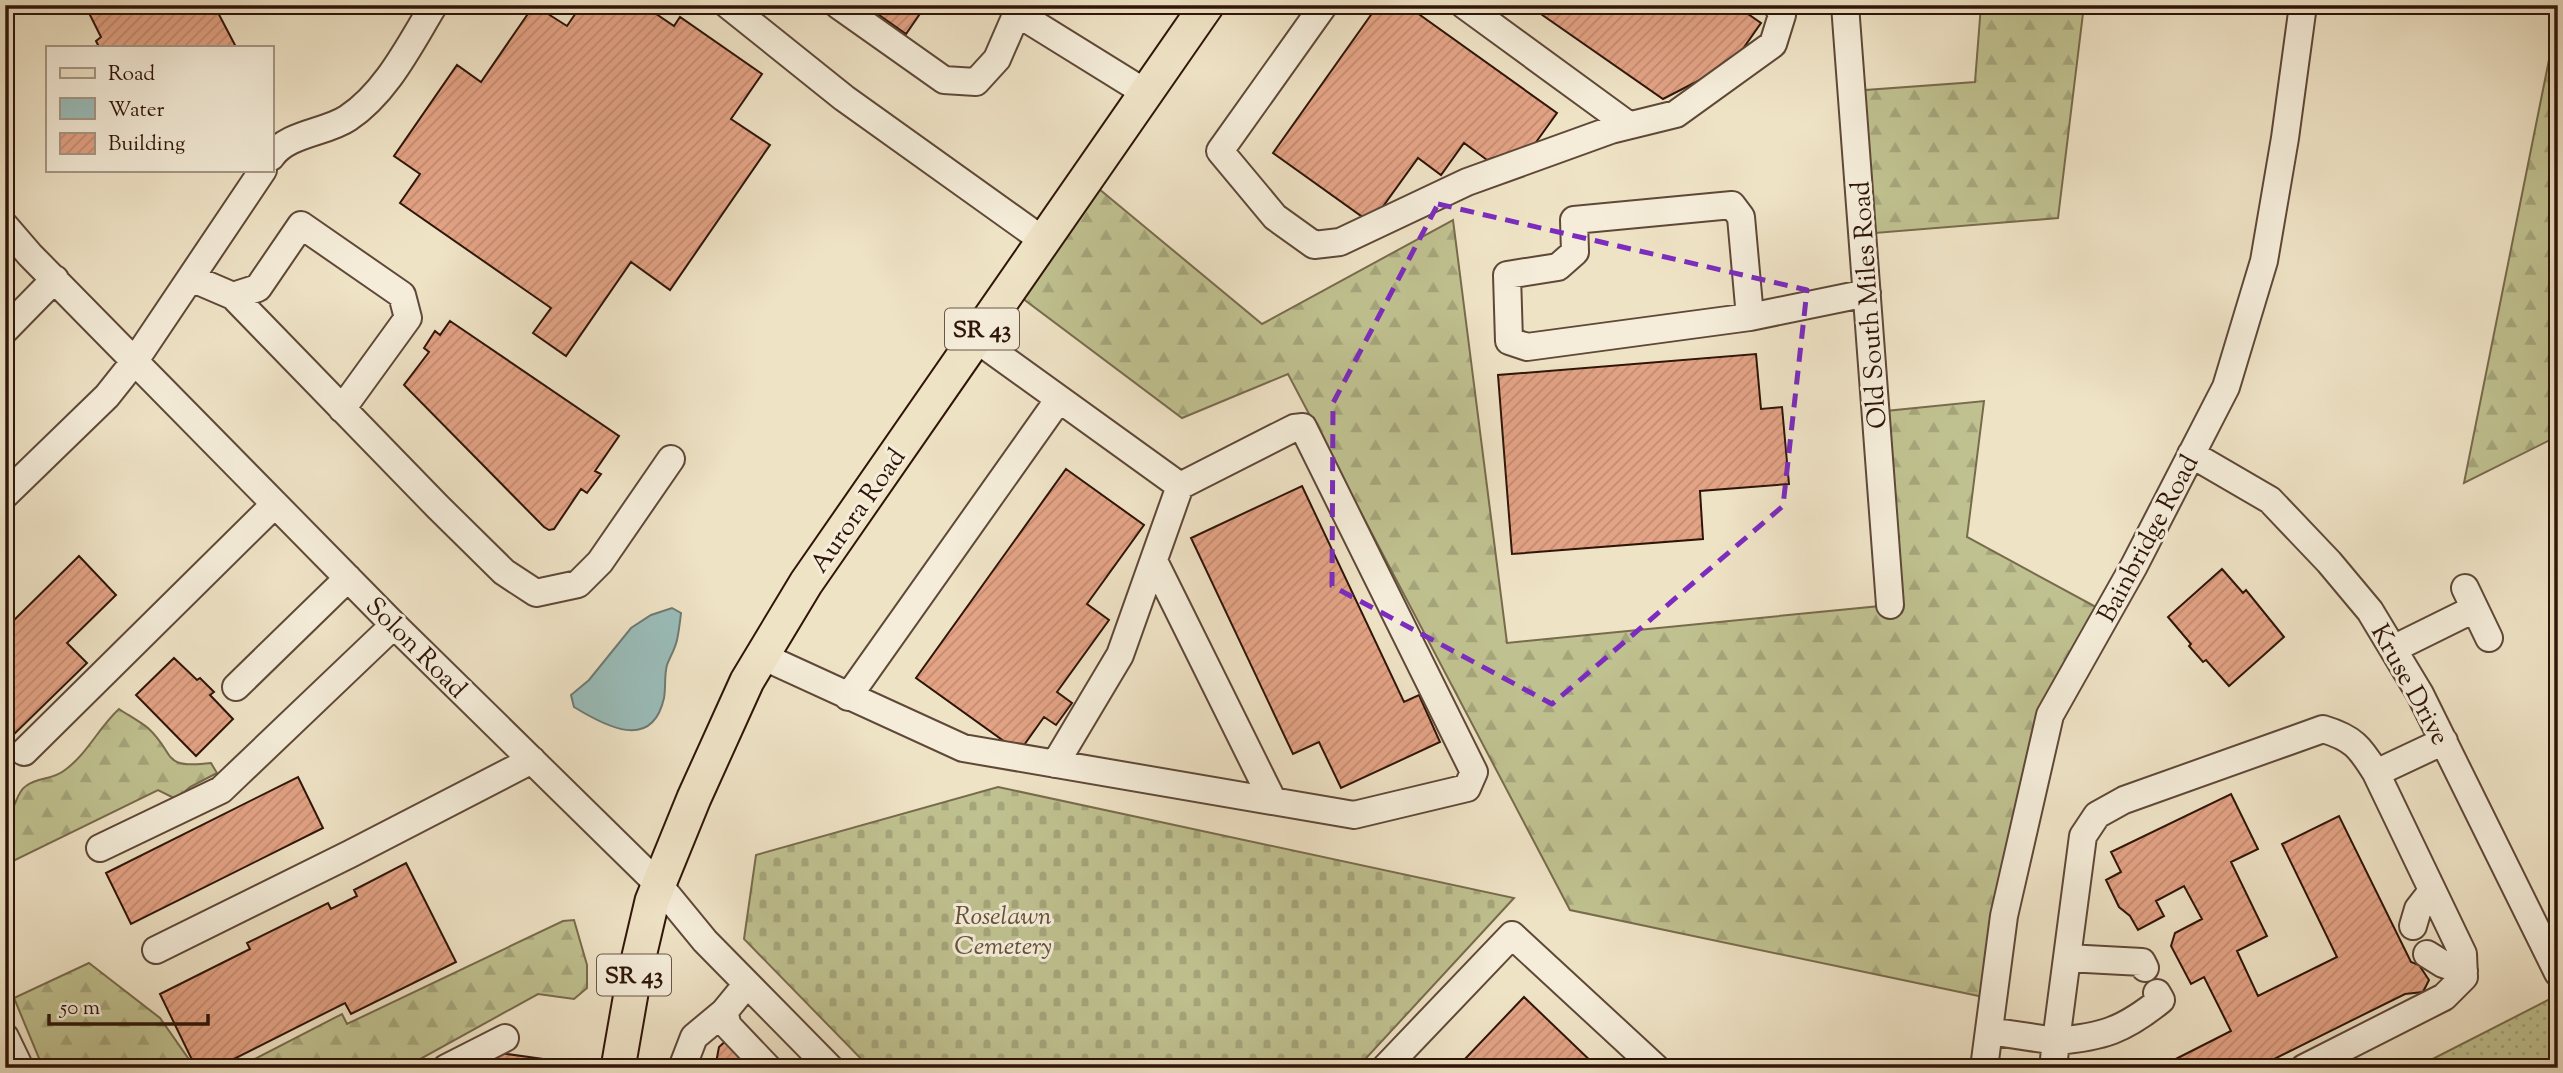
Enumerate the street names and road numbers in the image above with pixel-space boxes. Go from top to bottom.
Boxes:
street label: Old South Miles Road [1843,179,1898,430]
road number: SR 43 [945,308,1019,350]
street label: Aurora Road [802,441,916,581]
street label: Bainbridge Road [2089,448,2209,630]
street label: Solon Road [356,590,475,708]
street label: Kruse Drive [2360,618,2457,753]
road number: SR 43 [597,954,671,995]

